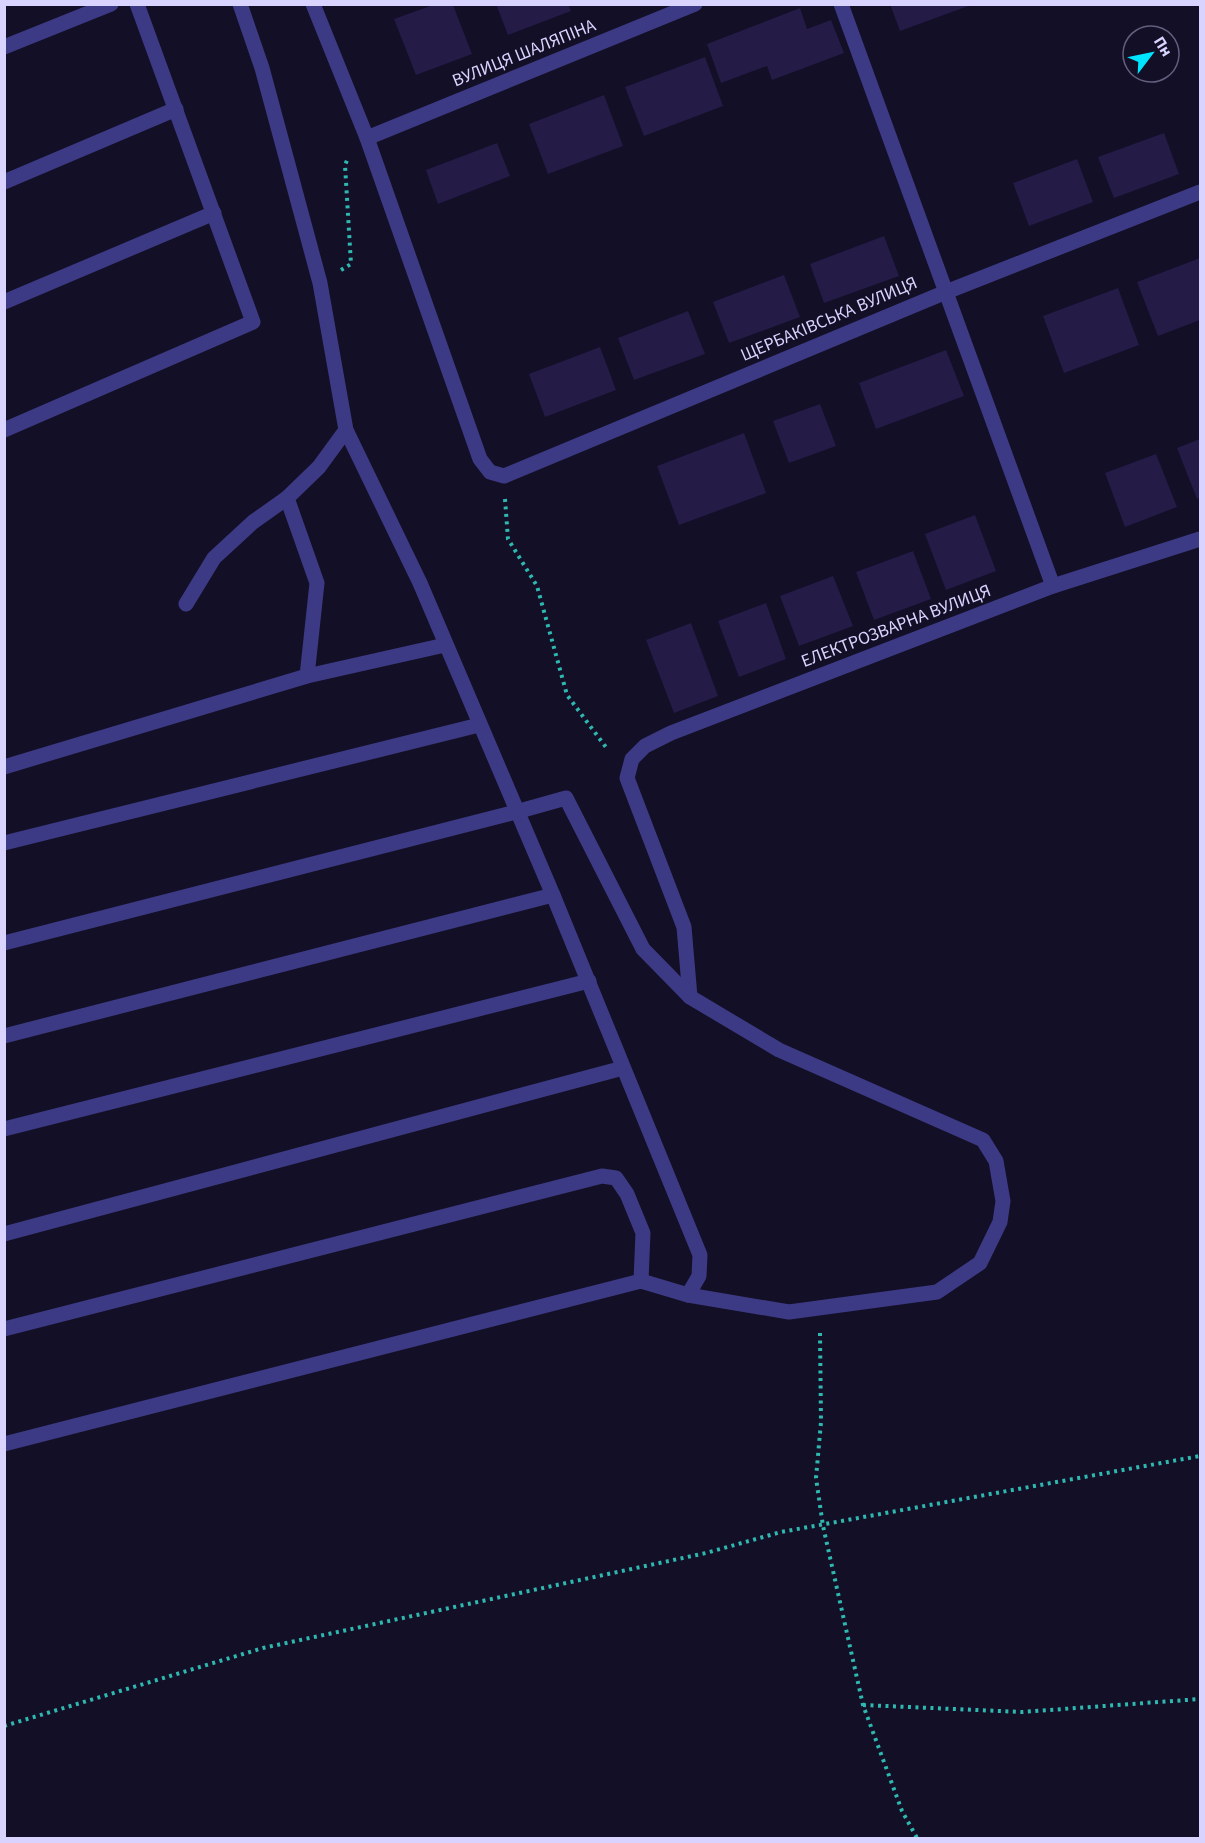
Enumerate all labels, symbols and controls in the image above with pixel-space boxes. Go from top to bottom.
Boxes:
street label: ВУЛИЦЯ ШАЛЯПІНА [448,13,600,93]
north arrow [1121,24,1181,84]
text: Пн [1148,32,1177,61]
street label: ЩЕРБАКІВСЬКА ВУЛИЦЯ [737,270,921,368]
street label: ЕЛЕКТРОЗВАРНА ВУЛИЦЯ [798,578,994,674]

